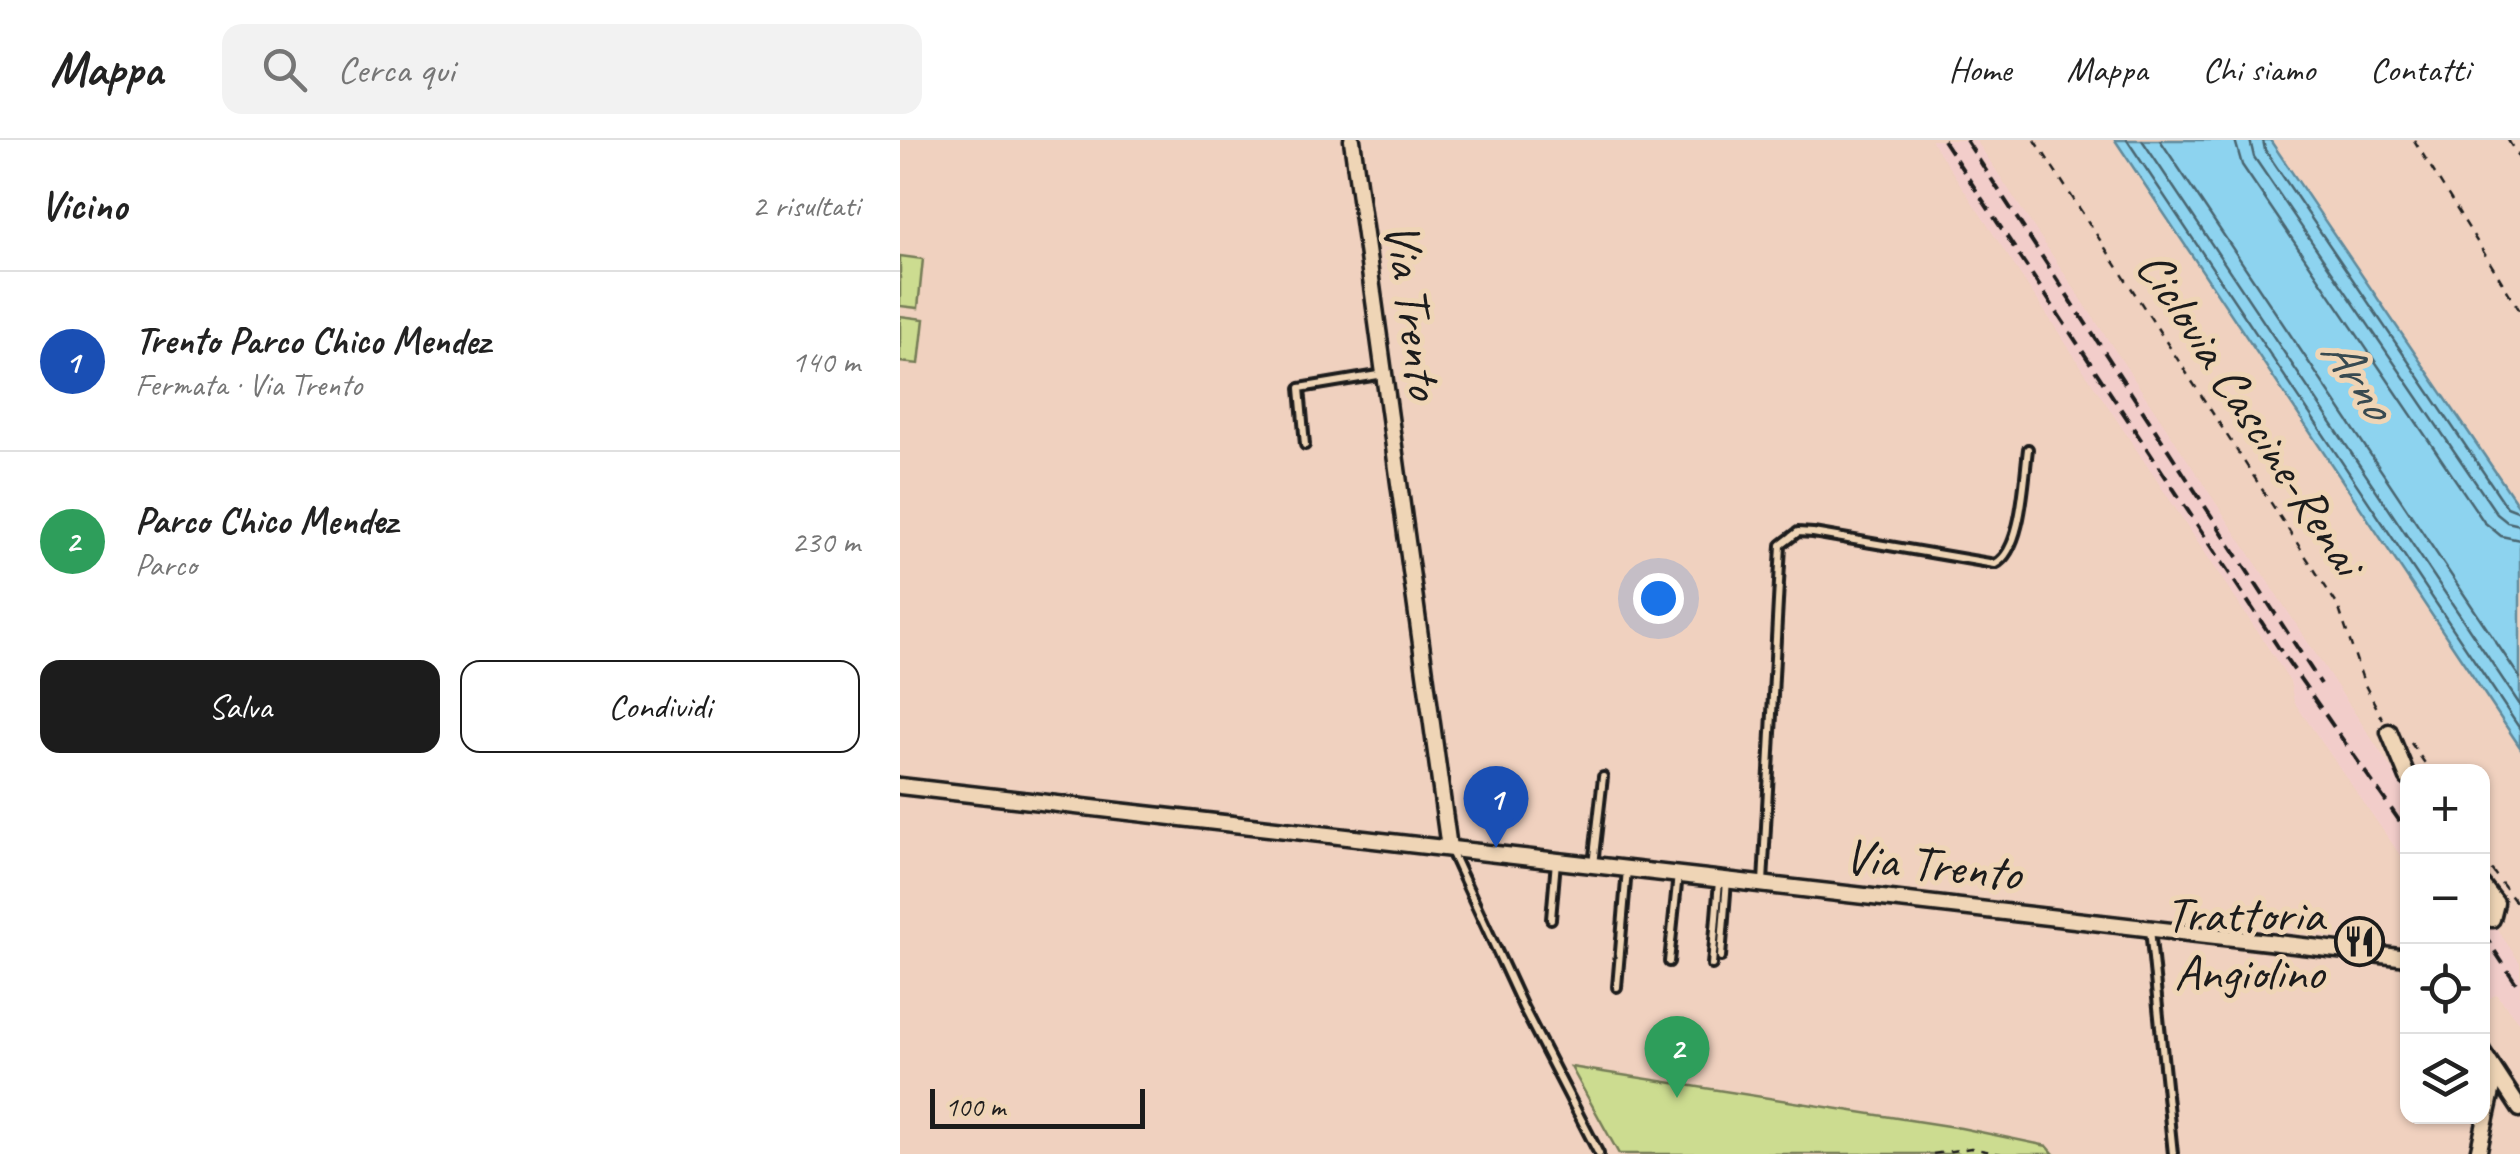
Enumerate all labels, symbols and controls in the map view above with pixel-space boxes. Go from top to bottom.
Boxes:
search box [222,24,922,114]
text: Mappa [50,39,162,99]
icon: search [257,42,312,97]
text: Cerca qui [337,46,455,93]
text: Home [1948,47,2011,92]
text: Mappa [2066,47,2147,92]
text: Chi siamo [2202,47,2315,92]
text: Contatti [2370,47,2470,92]
text: Vicino [40,179,127,232]
text: 2 risultati [752,185,860,226]
street label: Via Trento [1370,218,1457,405]
street label: Ciclovia Cascine-Renai [2123,239,2382,591]
text: Trento Parco Chico Mendez [135,317,489,364]
water label: Arno [2307,322,2413,436]
text: 1 [65,341,80,382]
text: 140 m [791,341,860,382]
text: Fermata · Via Trento [135,364,362,405]
text: Parco Chico Mendez [135,497,397,544]
text: 2 [65,521,80,562]
text: 230 m [791,521,860,562]
text: Parco [135,544,197,585]
your location [1633,573,1684,624]
button: Salva [40,660,440,753]
button: Condividi [460,660,860,753]
map controls [2400,764,2490,1124]
button: + [2400,764,2490,854]
pin: 1 [1464,766,1528,848]
street label: Via Trento [1841,824,2027,905]
button: − [2400,854,2490,944]
place label: Trattoria Angiolino [2166,883,2327,1004]
restaurant icon: Trattoria Angiolino [2333,916,2385,968]
button: locate [2400,944,2490,1034]
pin: 2 [1644,1016,1710,1098]
button: layers [2400,1034,2490,1124]
scale bar [930,1084,1145,1128]
text: 100 m [945,1089,1005,1124]

